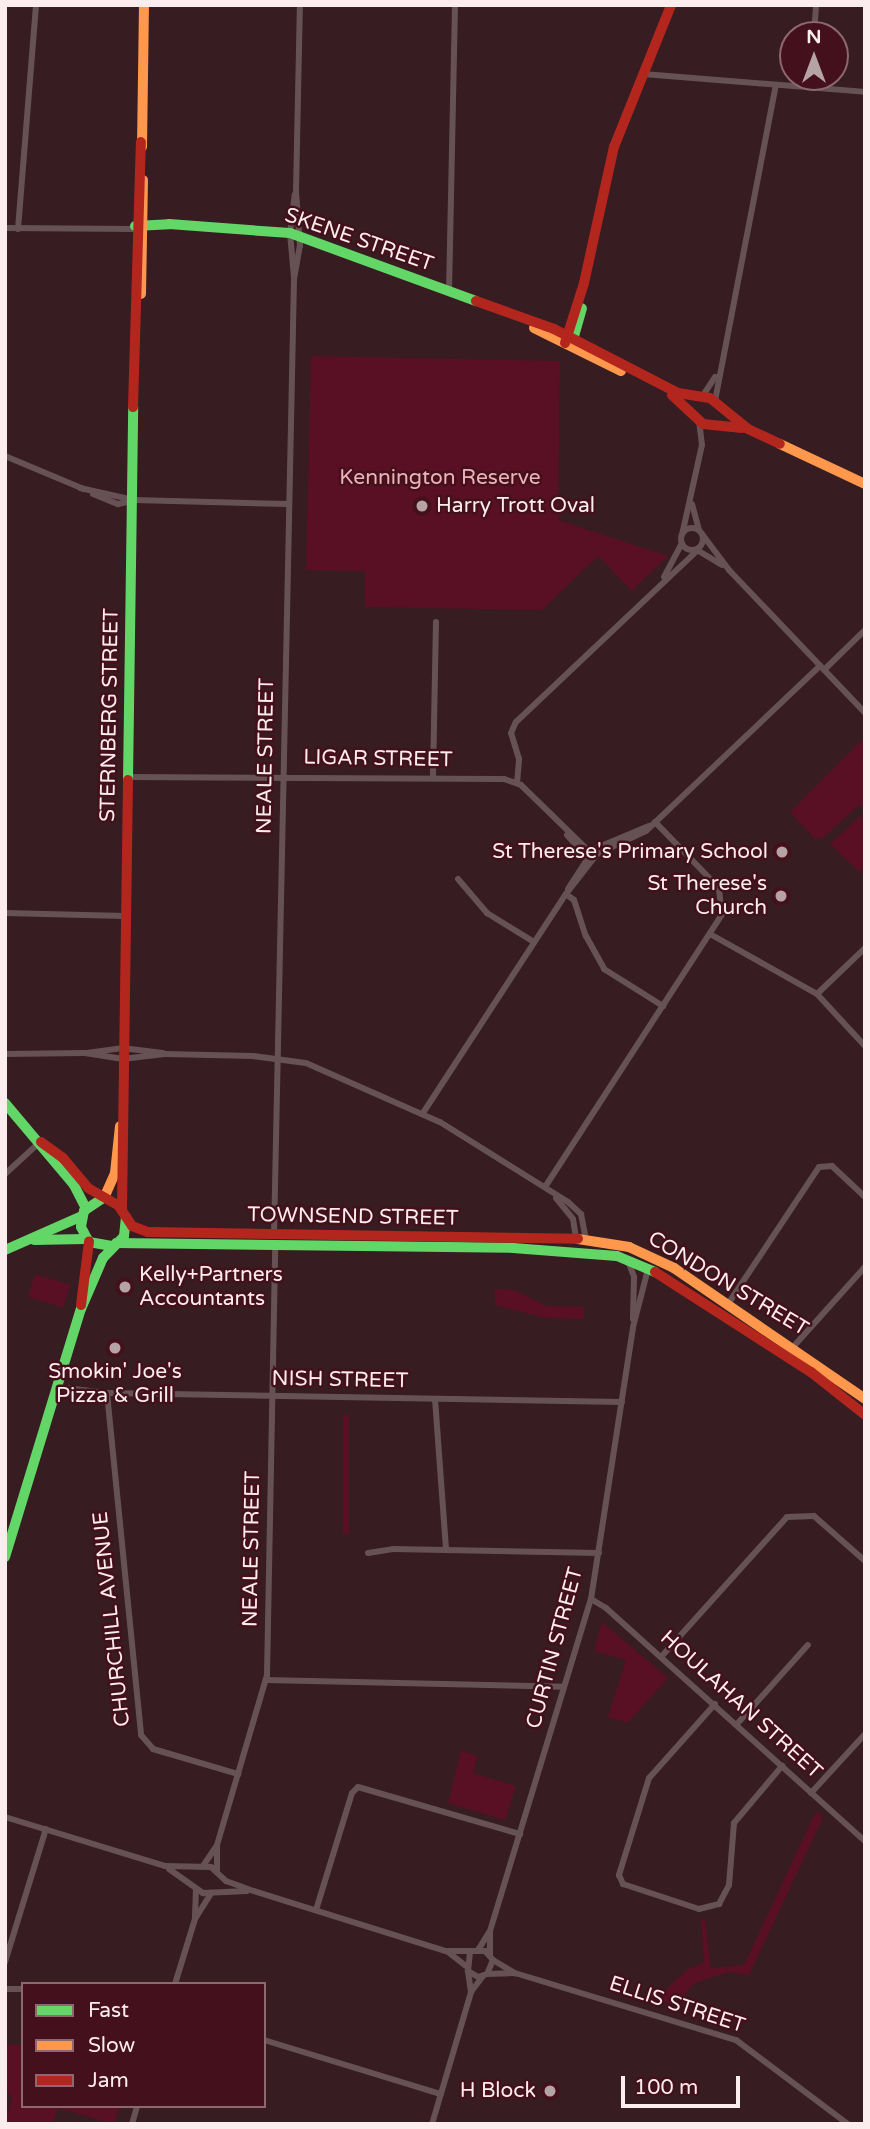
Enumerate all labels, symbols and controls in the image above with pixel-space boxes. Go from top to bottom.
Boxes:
north arrow [779,21,849,91]
text: N [806,26,822,48]
street label: SKENE STREET [281,203,437,277]
park label: Kennington Reserve [339,465,541,491]
place label: Harry Trott Oval [436,493,595,519]
marker: Harry Trott Oval [414,498,430,514]
street label: STERNBERG STREET [96,608,124,822]
street label: NEALE STREET [252,678,280,834]
street label: LIGAR STREET [303,745,453,773]
place label: St Therese's Primary School [492,839,768,865]
marker: St Therese's Primary School [774,844,790,860]
place label: St Therese's Church [647,871,767,921]
marker: St Therese's Church [773,888,789,904]
street label: TOWNSEND STREET [247,1203,459,1231]
street label: CONDON STREET [643,1226,813,1342]
place label: Kelly+Partners Accountants [139,1262,283,1312]
marker: Kelly+Partners Accountants [117,1279,133,1295]
marker: Smokin' Joe's Pizza & Grill [107,1340,123,1356]
place label: Smokin' Joe's Pizza & Grill [48,1359,182,1409]
street label: NISH STREET [271,1366,409,1394]
street label: NEALE STREET [238,1471,266,1627]
street label: CHURCHILL AVENUE [88,1510,136,1728]
street label: CURTIN STREET [521,1565,589,1731]
street label: HOULAHAN STREET [655,1626,827,1784]
street label: ELLIS STREET [606,1971,748,2039]
legend [21,1982,266,2108]
text: Fast [88,1998,129,2023]
text: Slow [88,2033,135,2058]
scale bar [625,2062,744,2106]
text: Jam [88,2068,129,2093]
text: 100 m [634,2075,698,2100]
place label: H Block [460,2078,536,2104]
marker: H Block [542,2083,558,2099]

